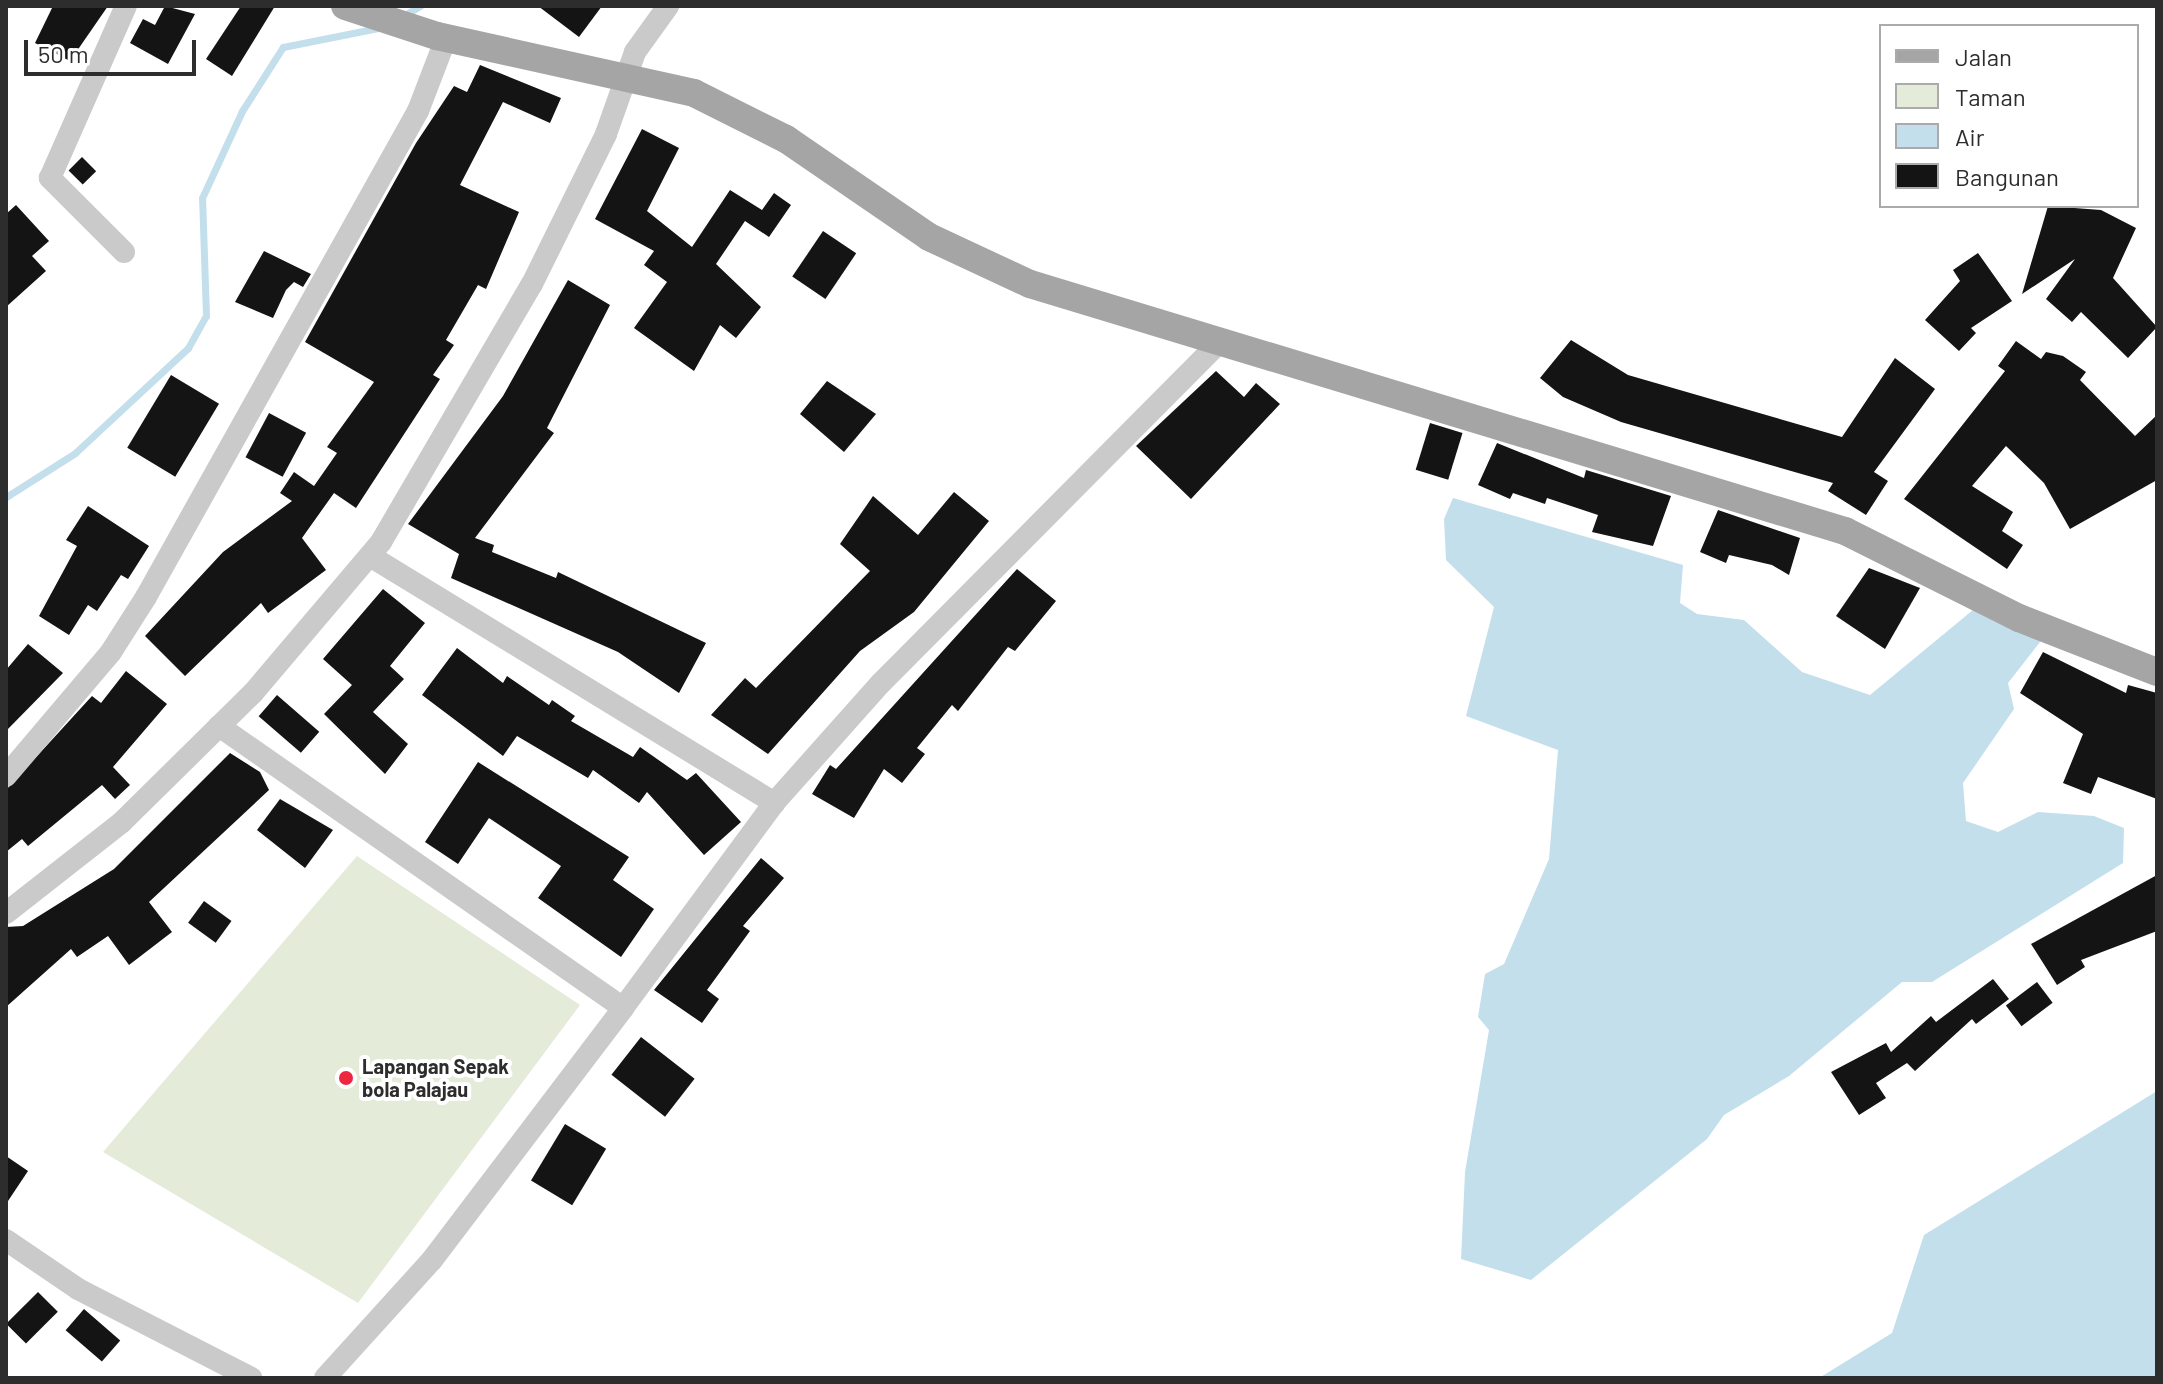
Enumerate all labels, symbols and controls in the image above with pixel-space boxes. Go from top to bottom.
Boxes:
scale bar [28,24,200,74]
legend [1879,24,2139,208]
text: 50 m [38,39,89,68]
text: Jalan [1955,42,2012,71]
text: Taman [1955,82,2026,111]
text: Air [1955,122,1984,151]
text: Bangunan [1955,162,2059,191]
place label: Lapangan Sepak bola Palajau [362,1054,509,1101]
marker: Lapangan Sepak bola Palajau [337,1069,355,1087]

